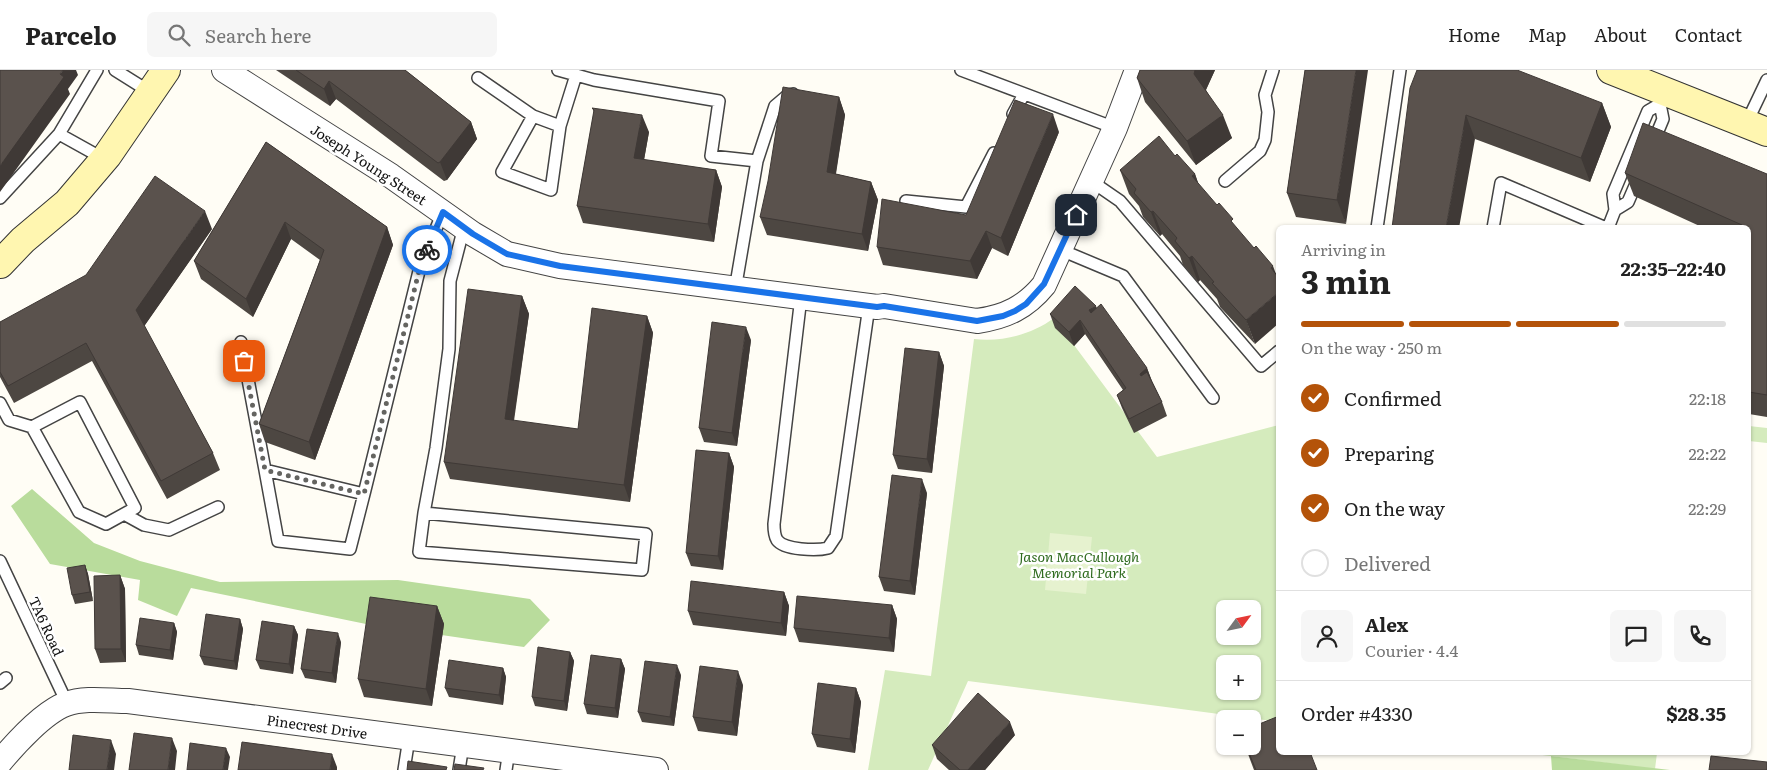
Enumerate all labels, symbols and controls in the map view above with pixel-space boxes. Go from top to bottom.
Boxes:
search box [147,12,497,57]
text: Parcelo [25,17,117,52]
icon: search [165,21,193,49]
text: Search here [205,21,311,49]
text: Home [1448,21,1500,48]
text: Map [1528,21,1566,48]
text: About [1594,21,1647,48]
text: Contact [1675,21,1742,48]
street label: Joseph Young Street [307,119,431,209]
pin [1055,194,1097,236]
icon: home [1062,201,1090,229]
courier [402,225,452,275]
icon: bike [413,236,441,264]
text: Arriving in [1301,237,1386,261]
text: 22:35–22:40 [1620,254,1726,282]
text: 3 min [1301,256,1391,304]
text: On the way · 250 m [1301,335,1442,359]
pin [223,340,265,382]
icon: bag [230,347,258,375]
icon: check [1301,384,1329,412]
text: Confirmed [1344,384,1442,412]
text: 22:18 [1689,386,1726,410]
icon: check [1301,439,1329,467]
text: Preparing [1344,439,1434,467]
text: 22:22 [1688,441,1726,465]
icon: check [1301,494,1329,522]
text: On the way [1344,494,1445,522]
text: 22:29 [1688,496,1726,520]
park label: Jason MacCullough Memorial Park [1019,546,1140,582]
text: Delivered [1344,549,1431,577]
street label: TA6 Road [25,593,70,659]
north arrow [1216,600,1261,645]
map controls [1216,600,1261,755]
button: person [1301,610,1353,662]
text: Alex [1365,610,1408,638]
button: chat [1610,610,1662,662]
button: phone [1674,610,1726,662]
text: Courier · 4.4 [1365,638,1458,662]
button: + [1216,655,1261,700]
text: Order #4330 [1301,699,1412,727]
text: $28.35 [1666,699,1726,727]
street label: Pinecrest Drive [265,709,369,743]
button: − [1216,710,1261,755]

